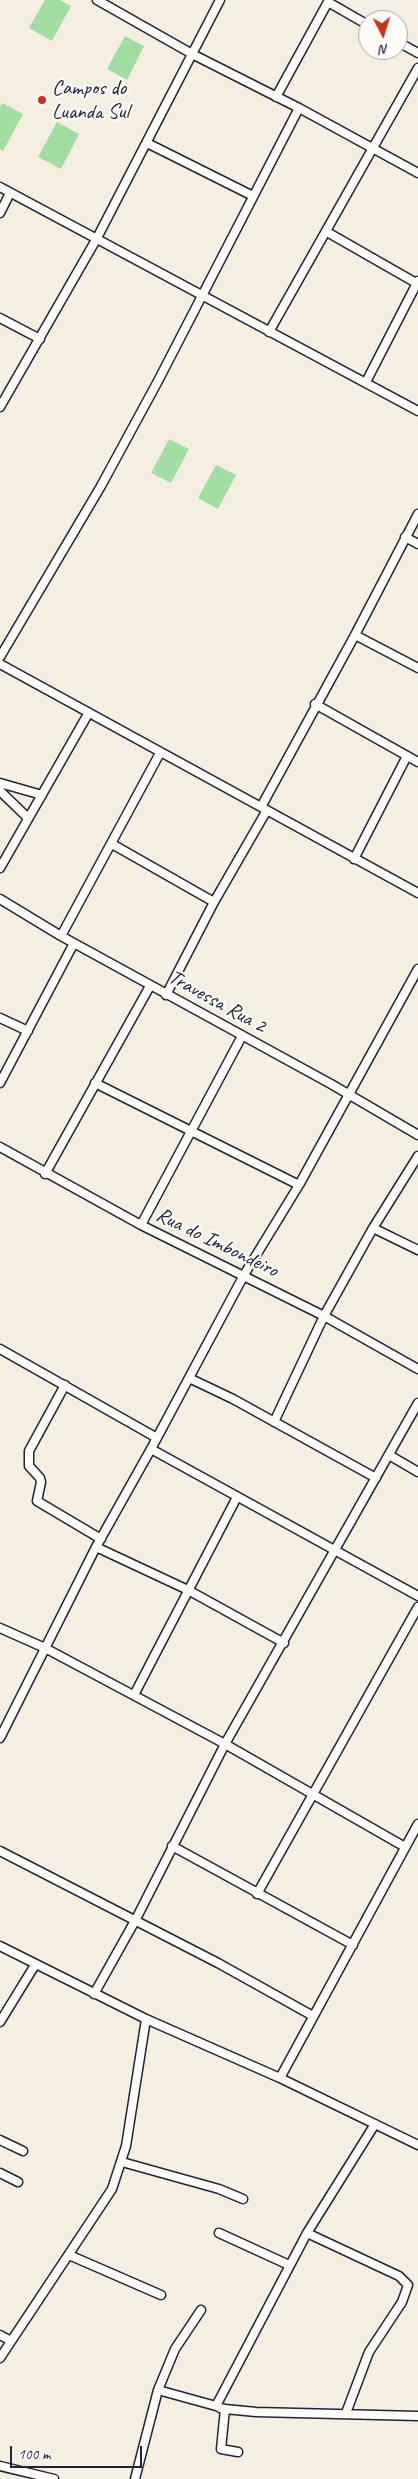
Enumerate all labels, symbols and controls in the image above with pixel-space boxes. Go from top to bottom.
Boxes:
north arrow [358,10,408,60]
text: N [379,41,389,58]
place label: Campos do Luanda Sul [52,75,129,125]
marker: Campos do Luanda Sul [36,94,48,106]
street label: Travessa Rua 2 [164,965,270,1039]
street label: Rua do Imbondeiro [152,1203,282,1283]
scale bar [12,2436,145,2468]
text: 100 m [18,2445,50,2464]

